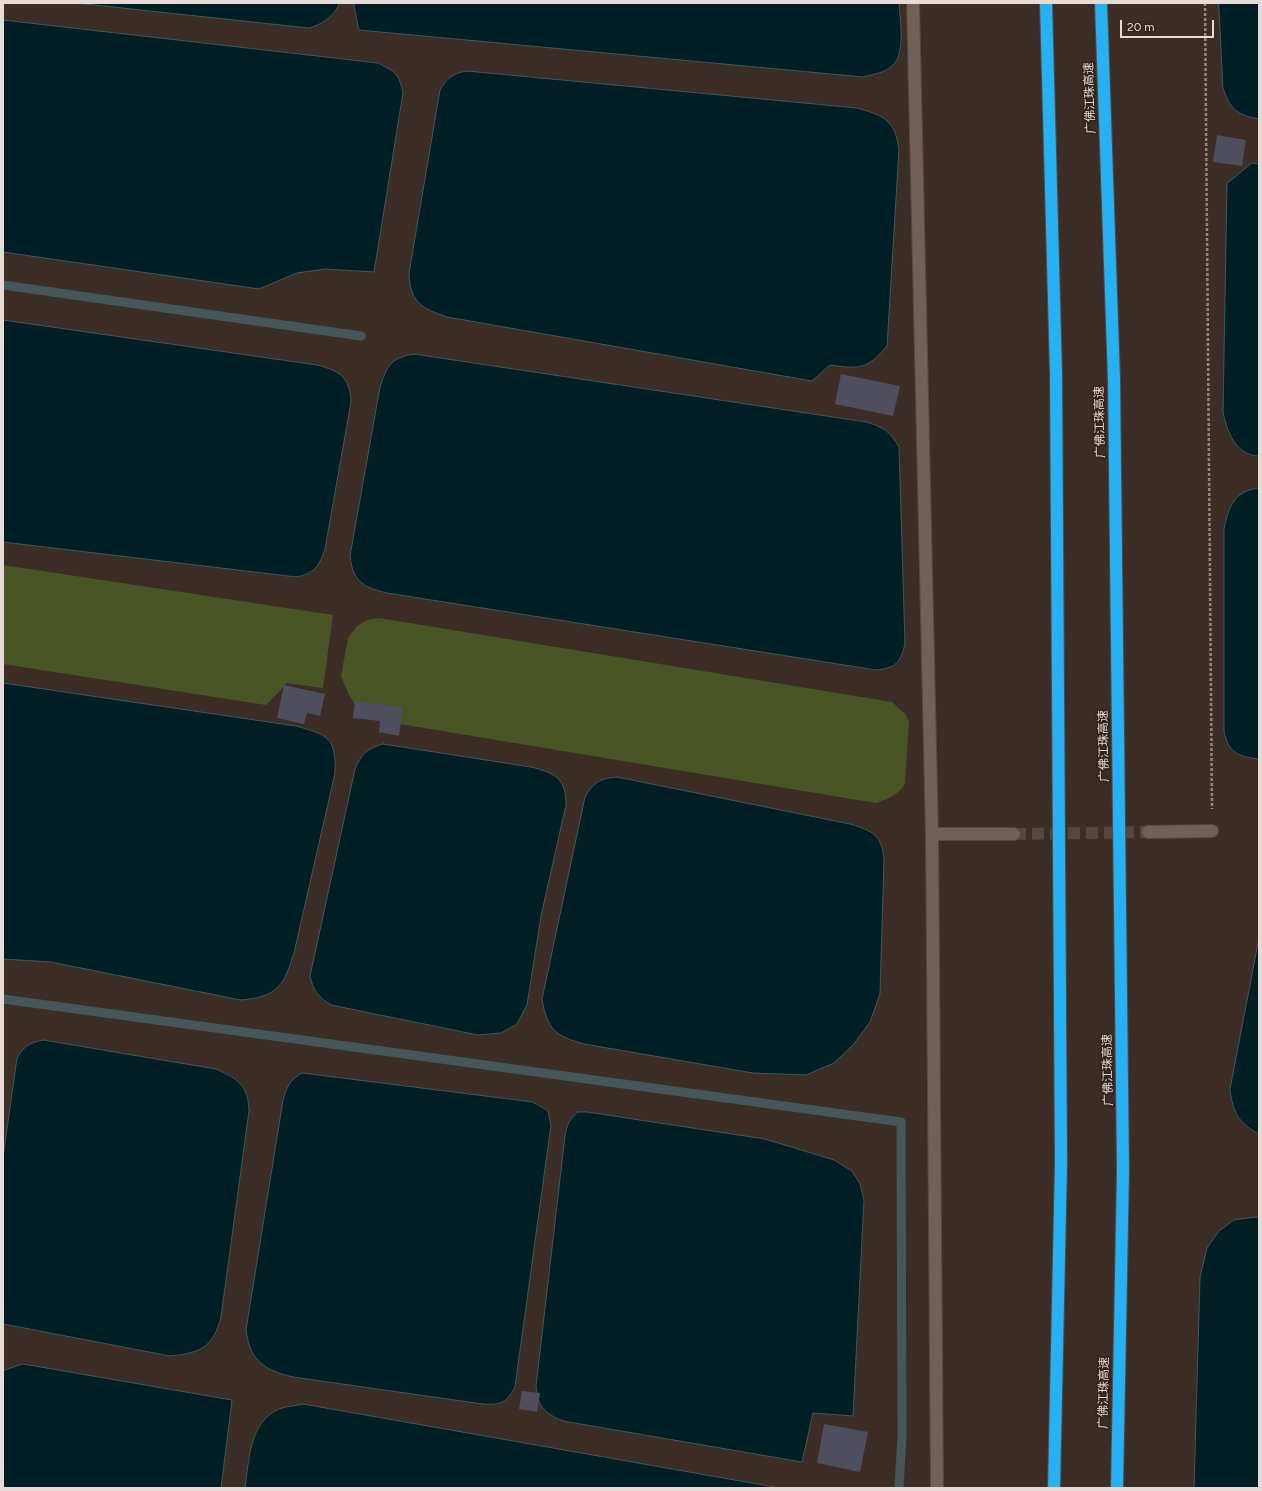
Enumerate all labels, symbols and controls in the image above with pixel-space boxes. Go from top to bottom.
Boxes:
scale bar [1122,12,1216,38]
text: 20 m [1127,20,1155,34]
street label: 广佛江珠高速 [1082,62,1098,134]
street label: 广佛江珠高速 [1092,386,1108,458]
street label: 广佛江珠高速 [1096,710,1112,782]
street label: 广佛江珠高速 [1100,1034,1116,1106]
street label: 广佛江珠高速 [1096,1357,1112,1429]

